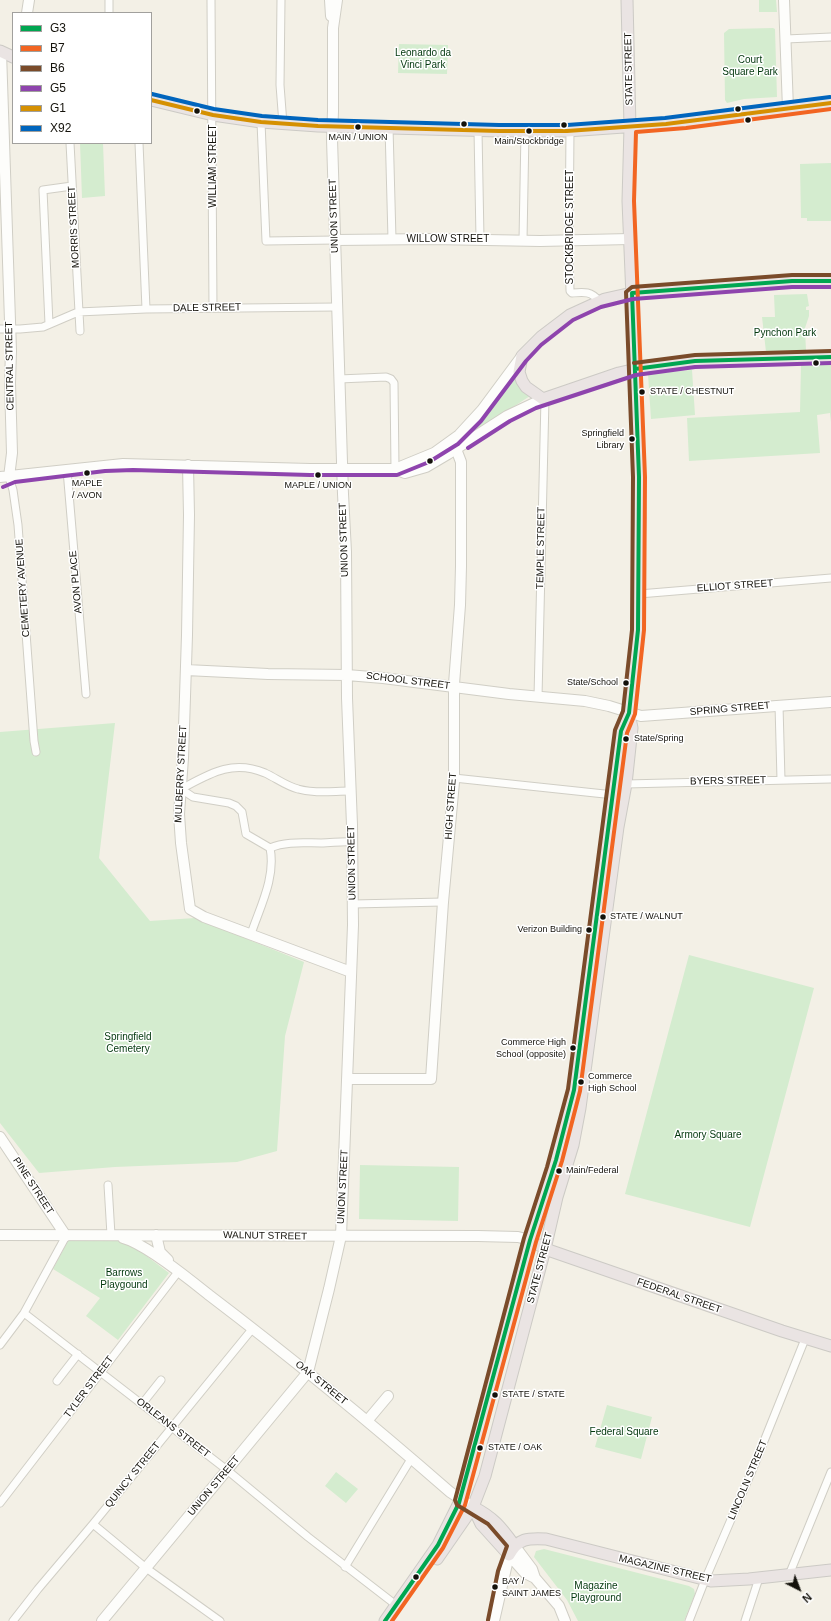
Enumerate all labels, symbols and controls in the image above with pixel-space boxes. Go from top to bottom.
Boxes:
legend [12,12,152,144]
text: G3 [50,21,66,35]
street label: STATE STREET [622,32,636,106]
text: B7 [50,41,65,55]
park label: Leonardo da Vinci Park [395,47,451,70]
park label: Court Square Park [722,54,778,78]
text: B6 [50,61,65,75]
text: G5 [50,81,66,95]
text: G1 [50,101,66,115]
unlabelled marker [733,104,743,114]
unlabelled marker [192,106,202,116]
unlabelled marker [743,115,753,125]
unlabelled marker [459,119,469,129]
unlabelled marker [559,120,569,130]
text: X92 [50,121,71,135]
marker: MAIN / UNION [353,122,363,132]
street label: WILLIAM STREET [207,124,219,208]
marker: Main/Stockbridge [524,126,534,136]
place label: MAIN / UNION [328,133,388,143]
place label: Main/Stockbridge [494,137,564,147]
street label: STOCKBRIDGE STREET [564,170,576,284]
street label: UNION STREET [327,179,341,253]
street label: MORRIS STREET [66,186,82,268]
street label: WILLOW STREET [407,233,489,245]
street label: DALE STREET [173,301,241,315]
street label: CENTRAL STREET [3,321,17,411]
park label: Pynchon Park [754,327,816,339]
unlabelled marker [811,358,821,368]
marker: STATE / CHESTNUT [637,387,647,397]
place label: STATE / CHESTNUT [650,387,734,397]
place label: Springfield Library [581,429,624,450]
marker: Springfield Library [627,434,637,444]
unlabelled marker [425,456,435,466]
marker: MAPLE / AVON [82,468,92,478]
marker: MAPLE / UNION [313,470,323,480]
place label: MAPLE / AVON [72,479,102,500]
place label: MAPLE / UNION [284,481,352,491]
street label: UNION STREET [337,503,351,577]
street label: TEMPLE STREET [534,507,548,589]
street label: CEMETERY AVENUE [14,538,32,638]
street label: AVON PLACE [67,550,85,614]
street label: ELLIOT STREET [696,577,774,595]
street label: SCHOOL STREET [365,670,451,692]
place label: State/School [567,678,618,688]
marker: State/School [621,678,631,688]
street label: SPRING STREET [689,700,771,718]
street label: MULBERRY STREET [172,725,190,823]
marker: State/Spring [621,734,631,744]
place label: State/Spring [634,734,684,744]
street label: HIGH STREET [443,772,459,840]
street label: BYERS STREET [690,774,766,788]
street label: UNION STREET [345,826,359,900]
marker: STATE / WALNUT [598,912,608,922]
place label: STATE / WALNUT [610,912,683,922]
place label: Verizon Building [517,925,582,935]
marker: Verizon Building [584,925,594,935]
park label: Springfield Cemetery [104,1031,152,1054]
place label: Commerce High School (opposite) [496,1038,566,1059]
marker: Commerce High School (opposite) [568,1043,578,1053]
place label: Commerce High School [588,1072,637,1093]
marker: Commerce High School [576,1077,586,1087]
park label: Armory Square [674,1129,742,1141]
street label: UNION STREET [335,1150,351,1224]
street label: PINE STREET [10,1155,56,1217]
marker: Main/Federal [554,1166,564,1176]
place label: Main/Federal [566,1166,619,1176]
street label: WALNUT STREET [223,1229,307,1243]
street label: STATE STREET [525,1231,555,1305]
park label: Barrows Playgound [100,1267,148,1290]
street label: FEDERAL STREET [635,1276,723,1316]
street label: TYLER STREET [62,1354,116,1420]
street label: OAK STREET [293,1358,349,1408]
marker: STATE / STATE [490,1390,500,1400]
place label: STATE / STATE [502,1390,565,1400]
street label: ORLEANS STREET [134,1396,212,1460]
park label: Federal Square [590,1426,658,1438]
street label: LINCOLN STREET [726,1438,770,1522]
street label: QUINCY STREET [103,1440,163,1510]
marker: STATE / OAK [475,1443,485,1453]
place label: STATE / OAK [488,1443,542,1453]
street label: UNION STREET [185,1454,243,1518]
street label: MAGAZINE STREET [618,1553,712,1585]
north arrow [779,1569,819,1609]
unlabelled marker [411,1572,421,1582]
place label: BAY / SAINT JAMES [502,1577,561,1598]
park label: Magazine Playground [571,1580,621,1604]
marker: BAY / SAINT JAMES [490,1582,500,1592]
text: N [800,1591,814,1605]

